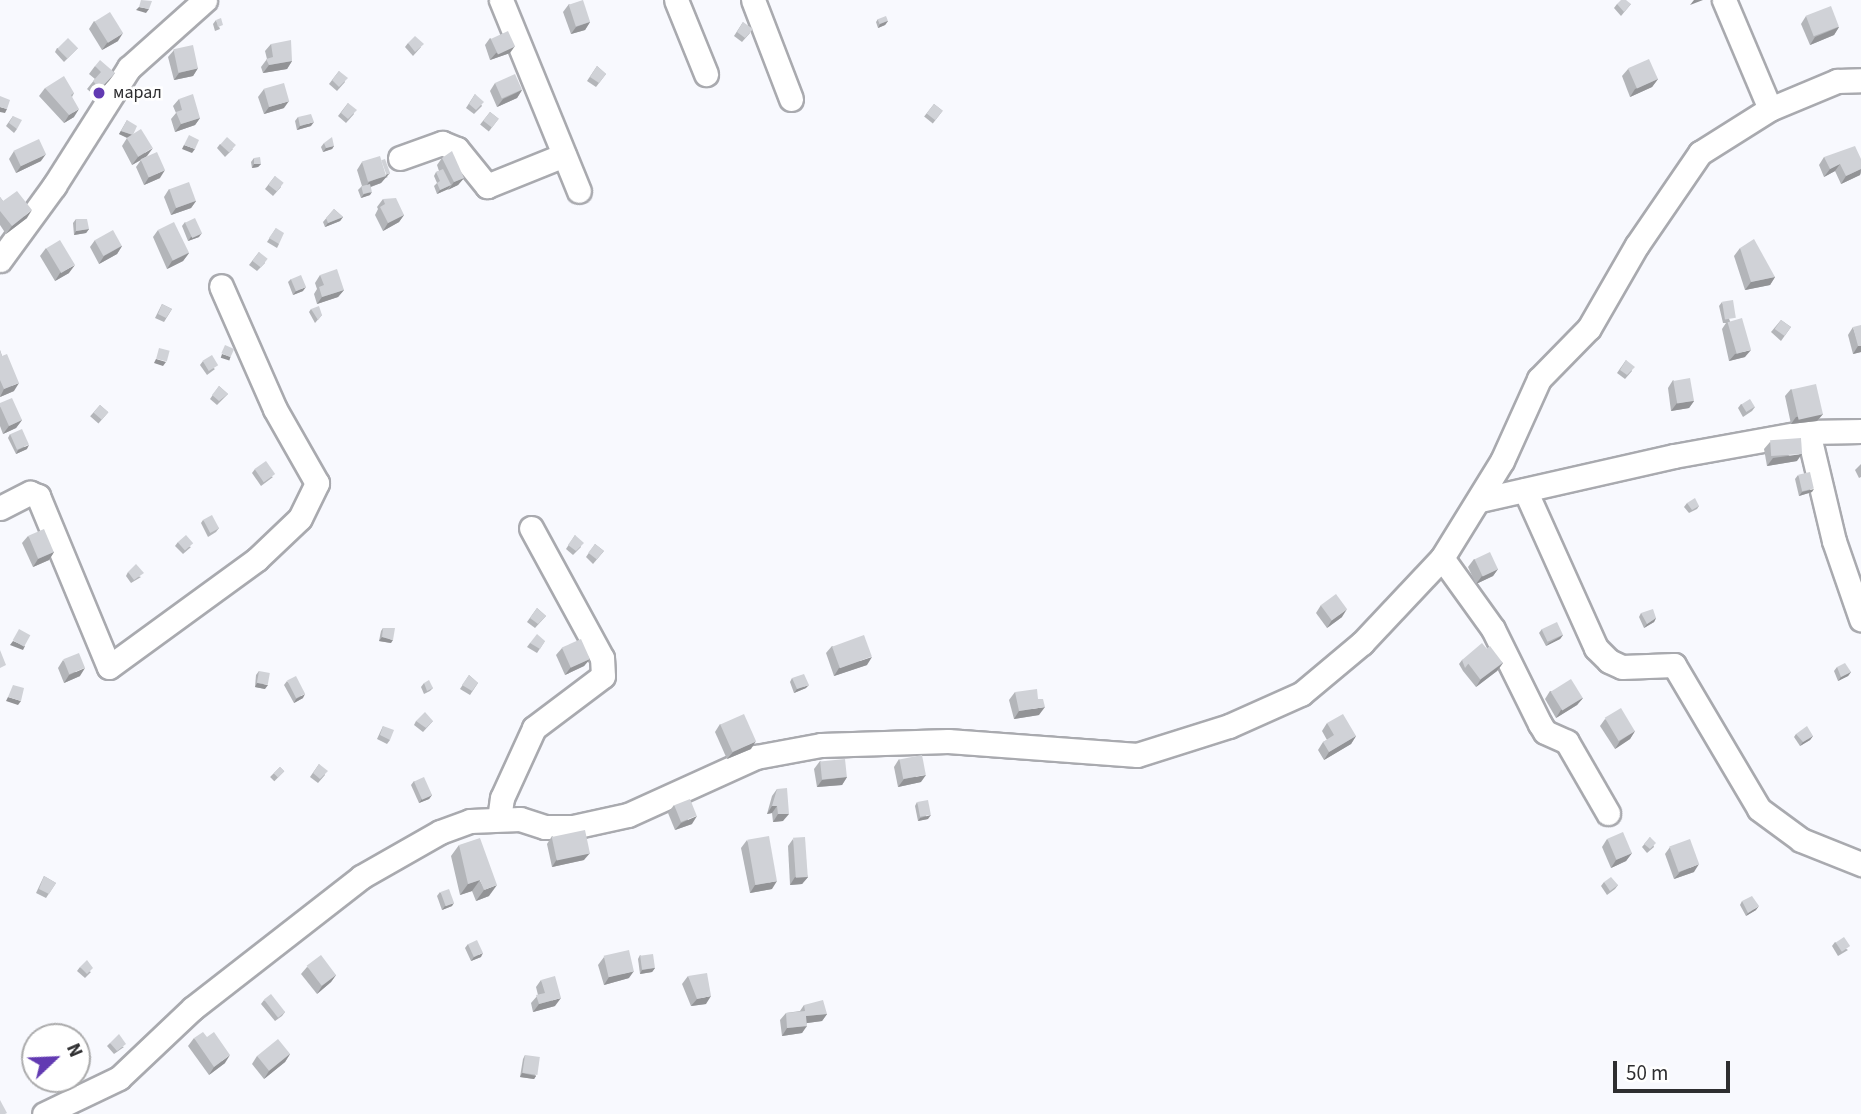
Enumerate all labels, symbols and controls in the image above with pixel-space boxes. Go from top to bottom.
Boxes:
place label: марал [113,82,162,104]
marker: марал [91,85,107,101]
north arrow [21,1023,91,1093]
text: N [59,1039,89,1061]
scale bar [1616,1048,1733,1092]
text: 50 m [1626,1058,1668,1088]

